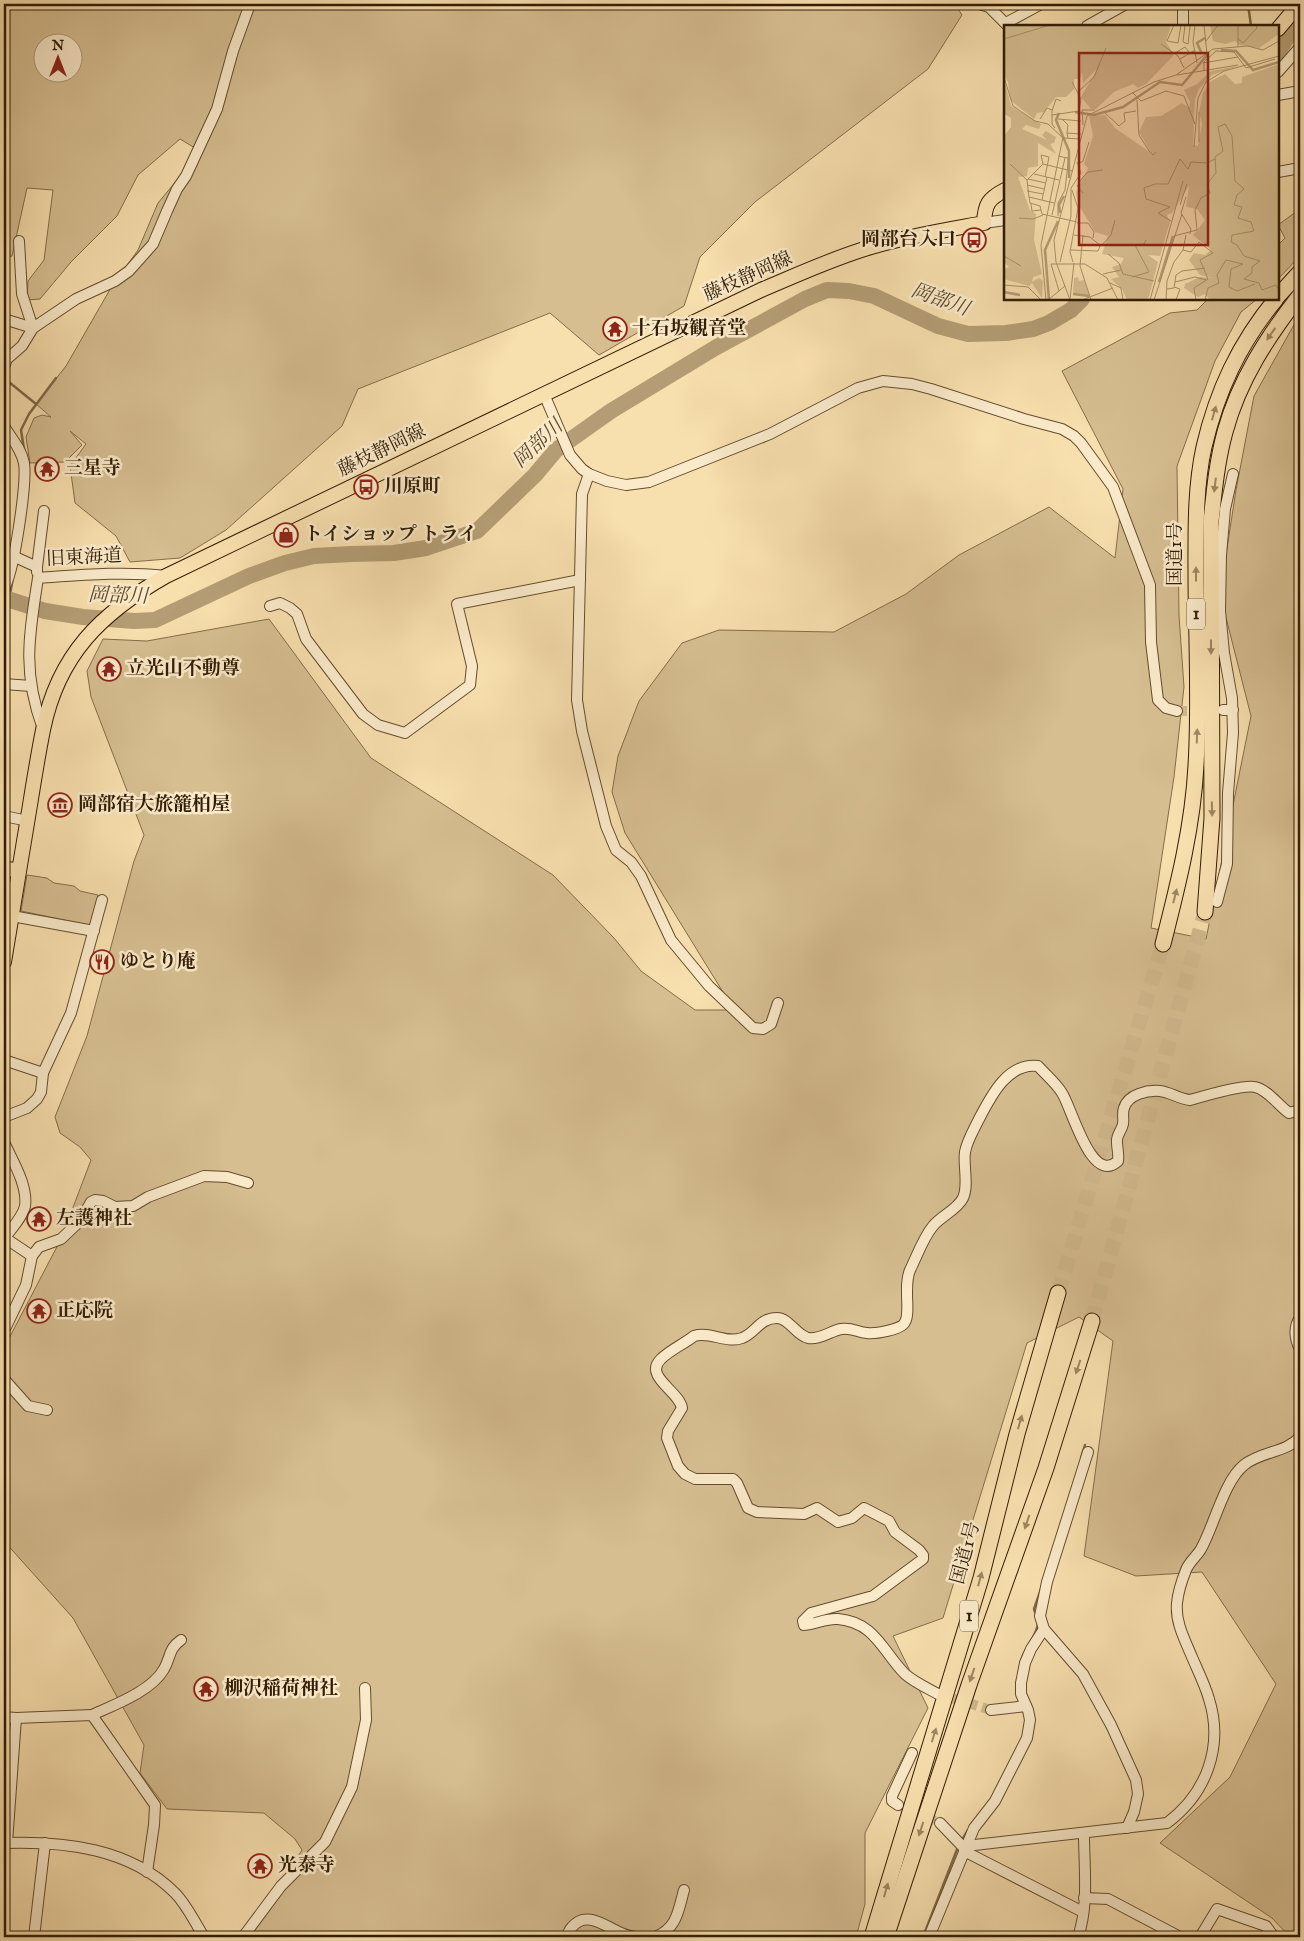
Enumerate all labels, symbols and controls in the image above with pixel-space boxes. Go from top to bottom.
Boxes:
inset map [1004,25,1279,300]
north arrow [32,32,82,82]
text: N [51,37,64,55]
bus stop icon: 岡部台入口 [961,227,987,253]
place label: 岡部台入口 [861,228,956,252]
street label: 藤枝静岡線 [700,247,796,307]
water label: 岡部川 [908,278,974,323]
temple icon: 十石坂観音堂 [602,316,628,342]
place label: 十石坂観音堂 [632,317,746,341]
one-way arrow [1266,327,1276,341]
one-way arrow [1210,405,1218,420]
water label: 岡部川 [508,413,570,474]
street label: 藤枝静岡線 [334,419,430,483]
temple icon: 三星寺 [34,456,60,482]
place label: 三星寺 [64,457,121,481]
bus stop icon: 川原町 [353,474,379,500]
place label: 川原町 [384,475,441,499]
one-way arrow [1211,477,1219,493]
shop icon: トイショップ トライ [273,522,299,548]
street label: 国道1号 [1164,522,1188,586]
place label: トイショップ トライ [304,523,477,547]
street label: 旧東海道 [45,544,123,572]
one-way arrow [1192,565,1200,581]
water label: 岡部川 [88,582,150,610]
road number: 1 [1187,598,1205,630]
one-way arrow [1207,639,1215,655]
temple icon: 立光山不動尊 [96,656,122,682]
place label: 立光山不動尊 [126,657,240,681]
one-way arrow [1194,728,1202,744]
museum icon: 岡部宿大旅籠柏屋 [47,792,73,818]
place label: 岡部宿大旅籠柏屋 [78,793,230,817]
one-way arrow [1208,802,1216,818]
one-way arrow [1171,889,1179,904]
restaurant icon: ゆとり庵 [89,949,115,975]
place label: ゆとり庵 [120,950,196,974]
temple icon: 左護神社 [26,1206,52,1232]
place label: 左護神社 [56,1207,132,1231]
temple icon: 正応院 [26,1298,52,1324]
place label: 正応院 [56,1299,113,1323]
one-way arrow [1073,1360,1081,1375]
one-way arrow [1017,1414,1025,1429]
one-way arrow [1023,1514,1030,1529]
street label: 国道1号 [946,1519,986,1587]
one-way arrow [976,1572,984,1587]
road number: 1 [960,1600,978,1632]
one-way arrow [968,1668,976,1683]
temple icon: 柳沢稲荷神社 [193,1676,219,1702]
place label: 柳沢稲荷神社 [224,1677,338,1701]
one-way arrow [930,1728,938,1743]
one-way arrow [916,1822,924,1837]
temple icon: 光泰寺 [247,1853,273,1879]
place label: 光泰寺 [278,1854,335,1878]
one-way arrow [882,1883,890,1898]

